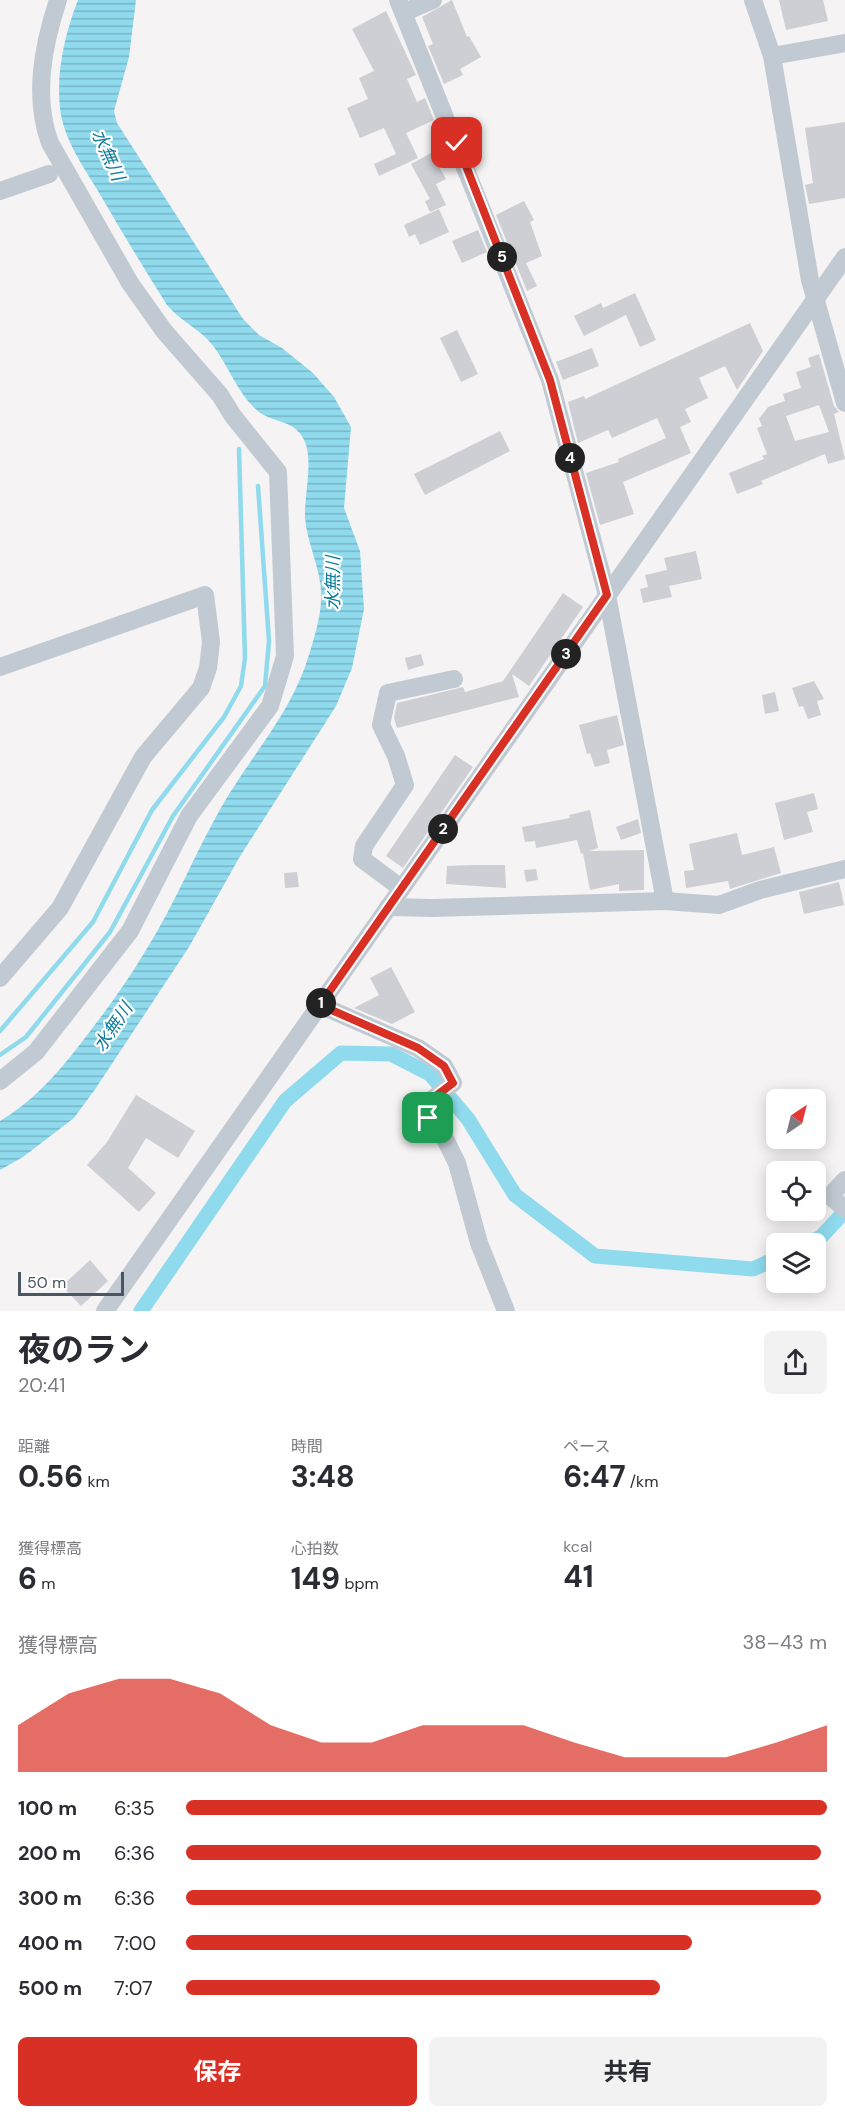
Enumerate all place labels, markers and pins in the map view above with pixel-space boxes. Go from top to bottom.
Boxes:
pin [431,117,482,168]
pin: 5 [487,242,517,272]
pin: 4 [555,443,585,473]
pin: 3 [551,639,581,669]
pin: 2 [428,814,458,844]
pin: 1 [306,988,336,1018]
pin [402,1092,453,1143]

